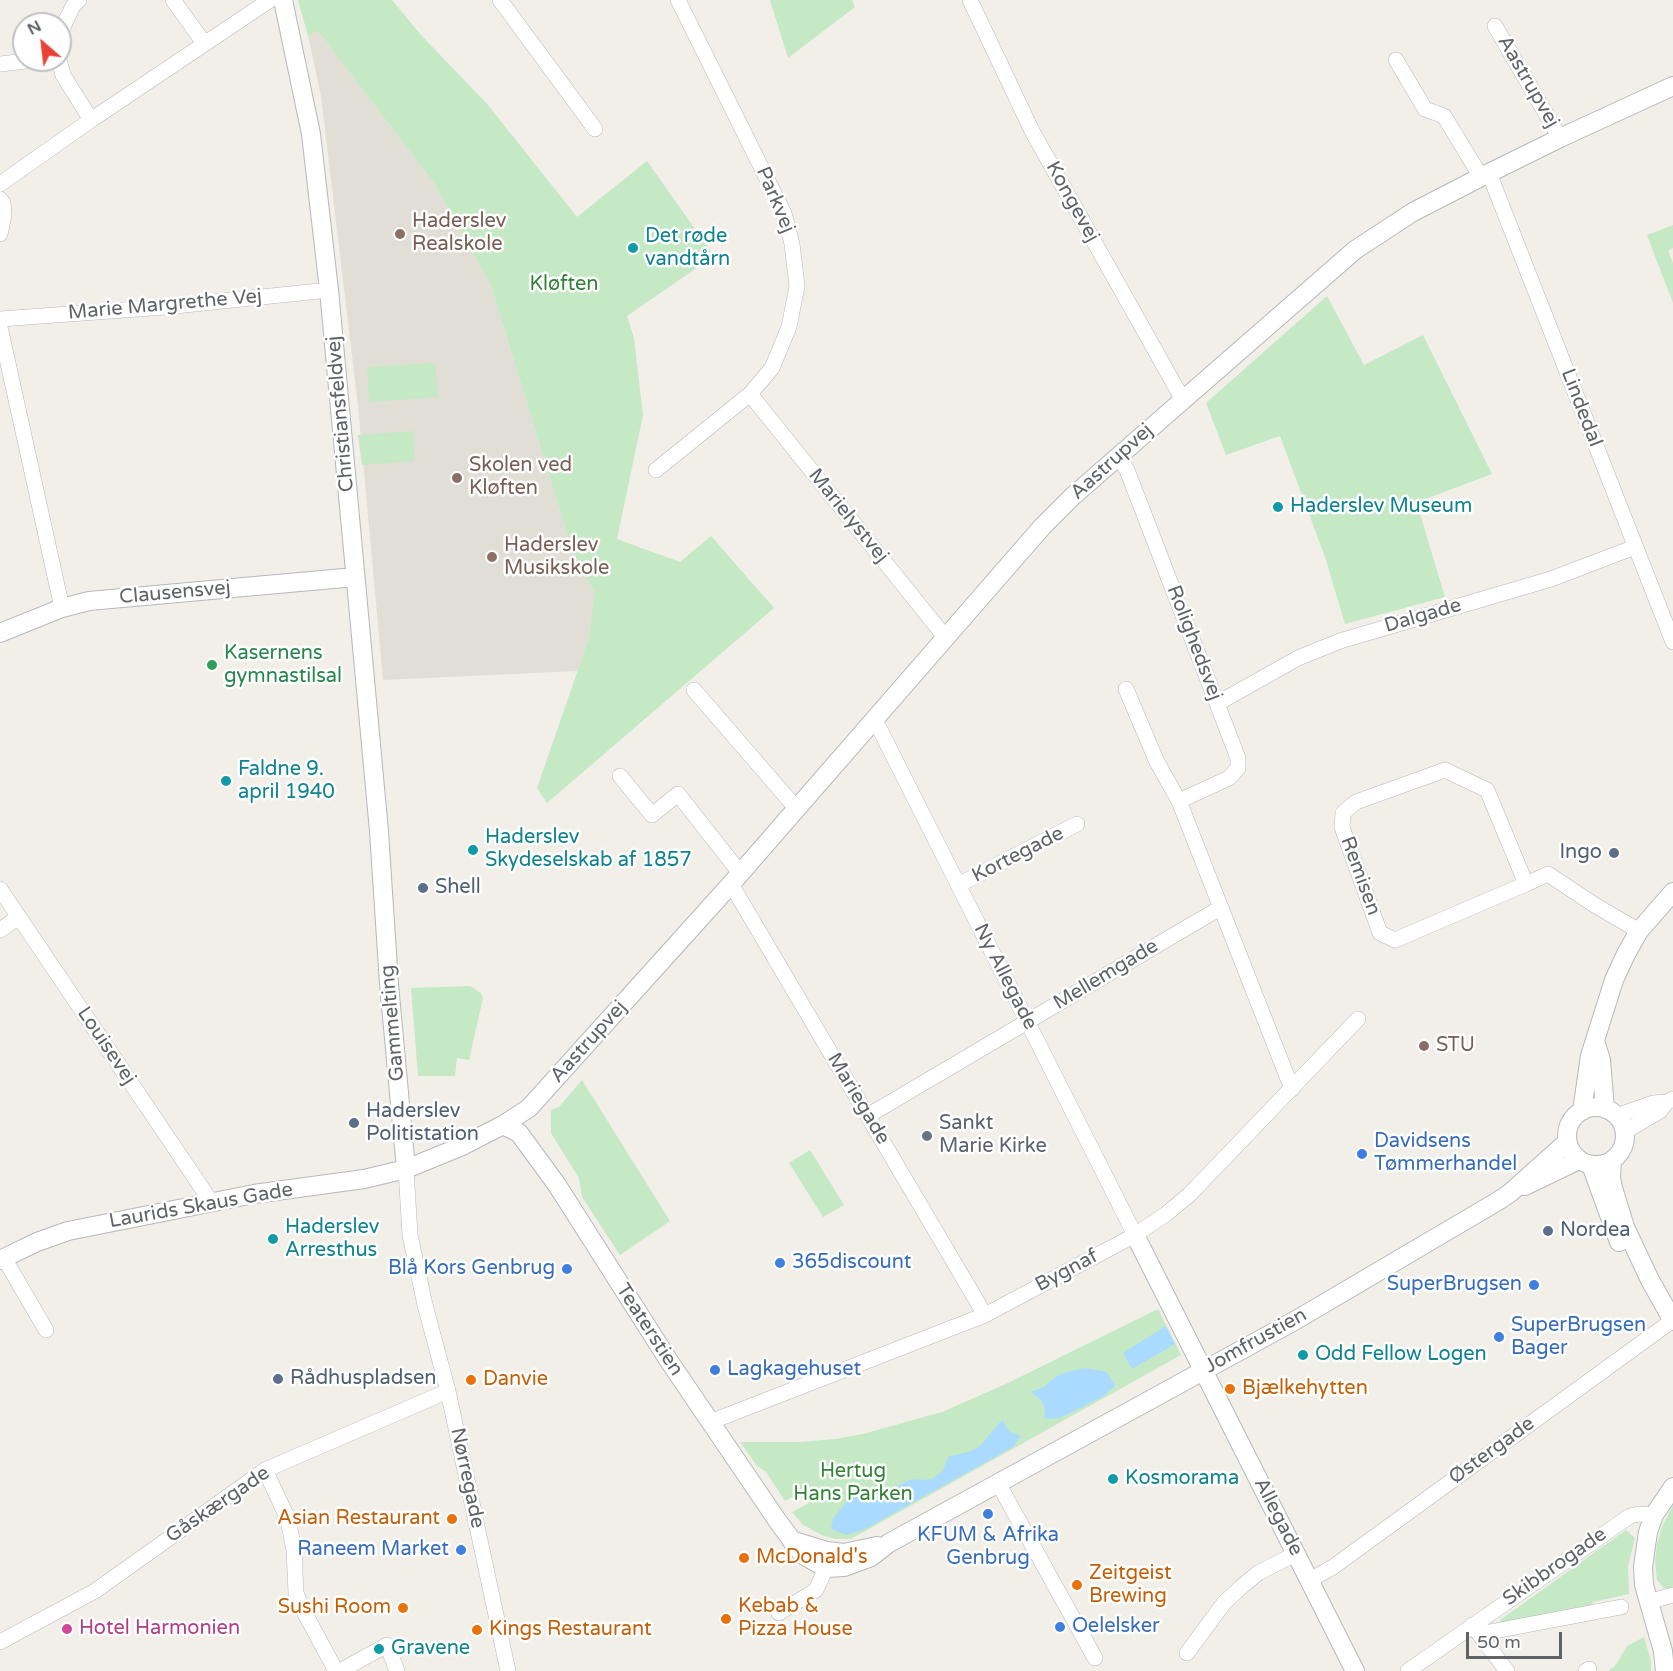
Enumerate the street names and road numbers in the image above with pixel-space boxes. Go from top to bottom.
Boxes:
street label: Aastrupvej [1492,32,1564,132]
street label: Kongevej [1040,158,1104,246]
street label: Parkvej [750,163,800,237]
street label: Marie Margrethe Vej [67,285,263,325]
street label: Christiansfeldvej [322,335,360,493]
street label: Lindedal [1555,366,1607,450]
street label: Aastrupvej [1066,419,1158,505]
street label: Marielystvej [803,464,893,568]
street label: Clausensvej [118,576,232,610]
street label: Rolighedsvej [1161,582,1227,704]
street label: Dalgade [1382,594,1464,638]
street label: Kortegade [968,822,1068,888]
street label: Remisen [1335,833,1385,919]
street label: Ny Allegade [968,920,1042,1034]
street label: Mellemgade [1049,934,1163,1016]
street label: Gammelting [376,964,410,1082]
street label: Aastrupvej [546,996,632,1088]
street label: Louisevej [71,1003,141,1089]
street label: Mariegade [821,1049,895,1149]
street label: Laurids Skaus Gade [107,1178,295,1234]
street label: Bygnaf [1032,1245,1102,1297]
street label: Teaterstien [610,1279,688,1381]
street label: Jomfrustien [1201,1303,1311,1379]
street label: Østergade [1445,1412,1539,1490]
street label: Nørregade [445,1426,489,1530]
street label: Gåskærgade [162,1461,274,1549]
street label: Allegade [1248,1474,1308,1560]
street label: Skibbrogade [1499,1523,1611,1611]

